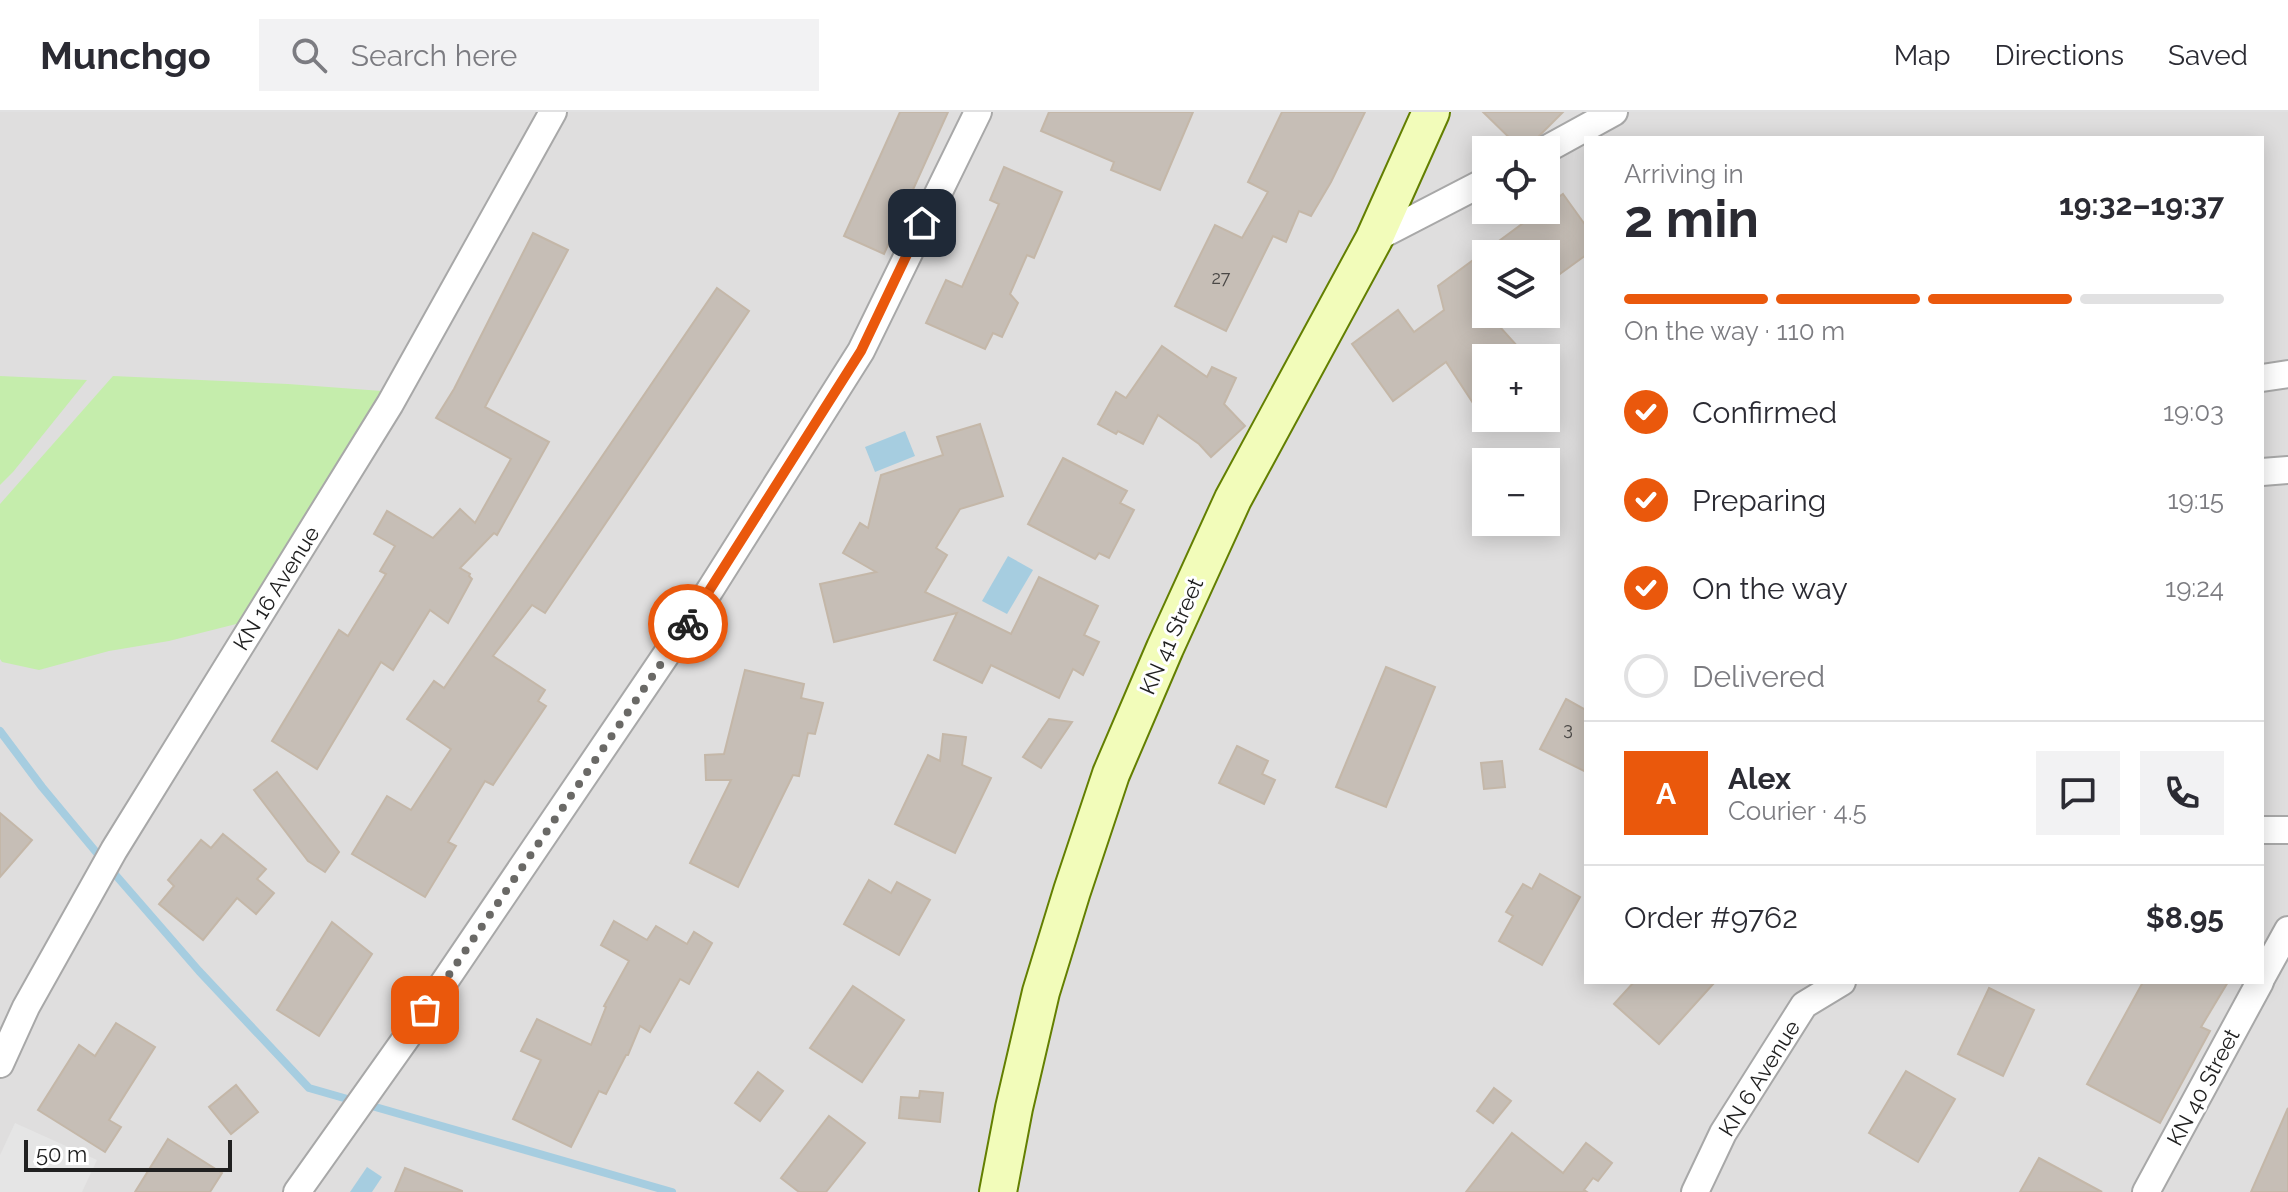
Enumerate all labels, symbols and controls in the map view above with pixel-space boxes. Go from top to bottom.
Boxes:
search box [259,19,819,91]
text: Munchgo [40,33,211,78]
icon: search [287,33,331,77]
text: Search here [351,38,517,73]
text: Map [1894,39,1951,72]
text: Directions [1995,39,2124,72]
text: Saved [2168,39,2248,72]
map controls [1472,136,1560,536]
button: locate [1472,136,1560,224]
text: Arriving in [1624,159,1744,189]
text: 19:32–19:37 [2059,187,2224,222]
text: 2 min [1624,188,1759,249]
pin [888,189,956,257]
icon: home [900,201,944,245]
button: layers [1472,240,1560,328]
house number: 27 [1211,267,1231,288]
text: On the way · 110 m [1624,316,1845,346]
button: + [1472,344,1560,432]
icon: check [1624,390,1668,434]
text: Confirmed [1692,395,1837,430]
text: 19:03 [2163,397,2224,427]
button: − [1472,448,1560,536]
icon: check [1624,478,1668,522]
text: Preparing [1692,483,1826,518]
text: 19:15 [2167,485,2224,515]
street label: KN 16 Avenue [227,521,325,655]
icon: check [1624,566,1668,610]
text: On the way [1692,571,1848,606]
street label: KN 41 Street [1134,573,1209,698]
text: 19:24 [2165,573,2224,603]
courier [648,584,728,664]
icon: bike [666,602,710,646]
text: Delivered [1692,659,1825,694]
house number: 3 [1563,718,1573,739]
button: chat [2036,751,2120,835]
button: phone [2140,751,2224,835]
text: Alex [1728,761,1791,796]
text: A [1656,776,1676,811]
text: Courier · 4.5 [1728,796,1867,826]
text: Order #9762 [1624,900,1798,935]
text: $8.95 [2146,900,2224,935]
pin [391,976,459,1044]
icon: bag [403,988,447,1032]
street label: KN 6 Avenue [1713,1015,1805,1141]
street label: KN 40 Street [2161,1023,2245,1150]
scale bar [24,1136,232,1172]
text: 50 m [36,1141,87,1167]

